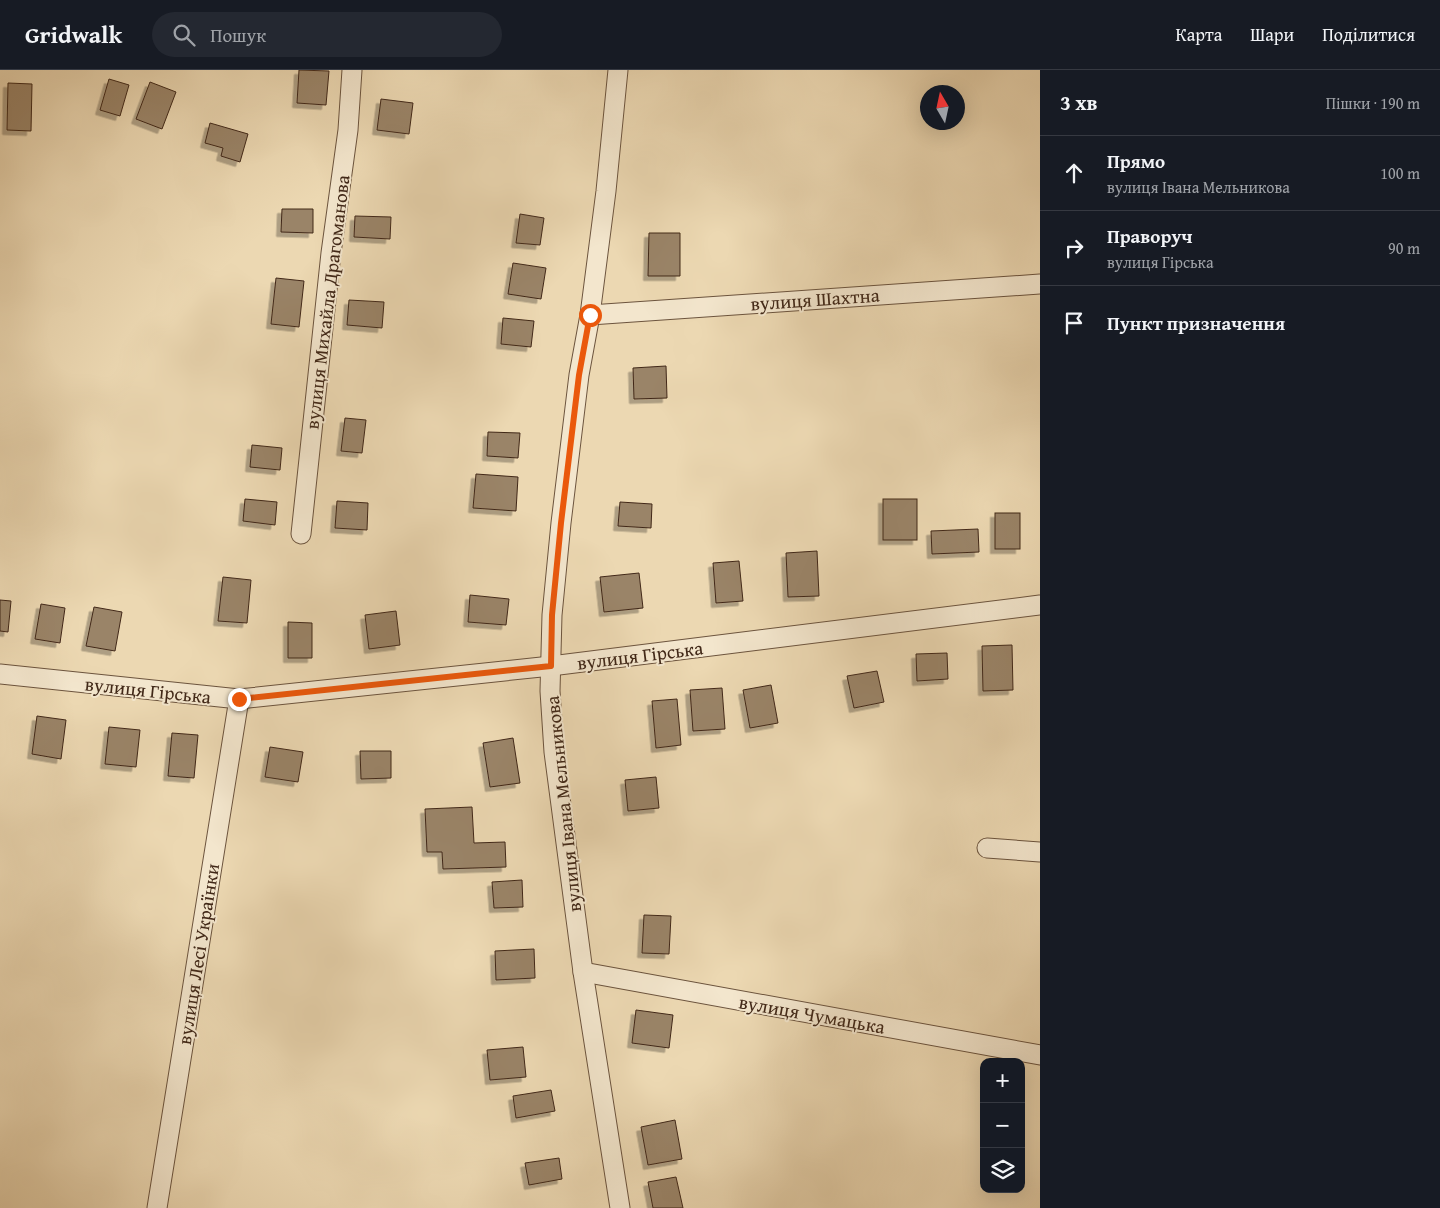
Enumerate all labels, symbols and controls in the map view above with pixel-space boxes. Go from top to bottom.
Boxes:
search box [152,12,502,57]
text: Gridwalk [25,17,122,52]
icon: search [170,21,198,49]
text: Пошук [210,21,266,49]
text: Карта [1176,21,1222,48]
text: Шари [1250,21,1294,48]
text: Поділитися [1322,21,1415,48]
north arrow [920,85,965,130]
text: 3 хв [1060,87,1098,118]
text: Пішки · 190 m [1326,91,1420,115]
text: Прямо [1107,147,1165,175]
icon: ahead [1060,159,1088,187]
text: 100 m [1380,161,1420,185]
street label: вулиця Михайла Драгоманова [298,173,356,431]
text: вулиця Івана Мельникова [1107,175,1290,199]
text: Праворуч [1107,222,1192,250]
icon: right [1060,234,1088,262]
text: 90 m [1388,236,1420,260]
text: вулиця Гірська [1107,250,1214,274]
street label: вулиця Шахтна [750,281,880,317]
route start [579,304,602,327]
icon: arrive [1060,309,1088,337]
text: Пункт призначення [1107,309,1285,337]
street label: вулиця Гірська [576,633,704,677]
street label: вулиця Гірська [84,669,212,711]
route end [228,688,251,711]
street label: вулиця Івана Мельникова [538,694,588,914]
street label: вулиця Лесі Українки [170,861,226,1047]
street label: вулиця Чумацька [737,987,887,1041]
map controls [980,1058,1025,1193]
button: + [980,1058,1025,1103]
button: − [980,1103,1025,1148]
button: layers [980,1148,1025,1193]

